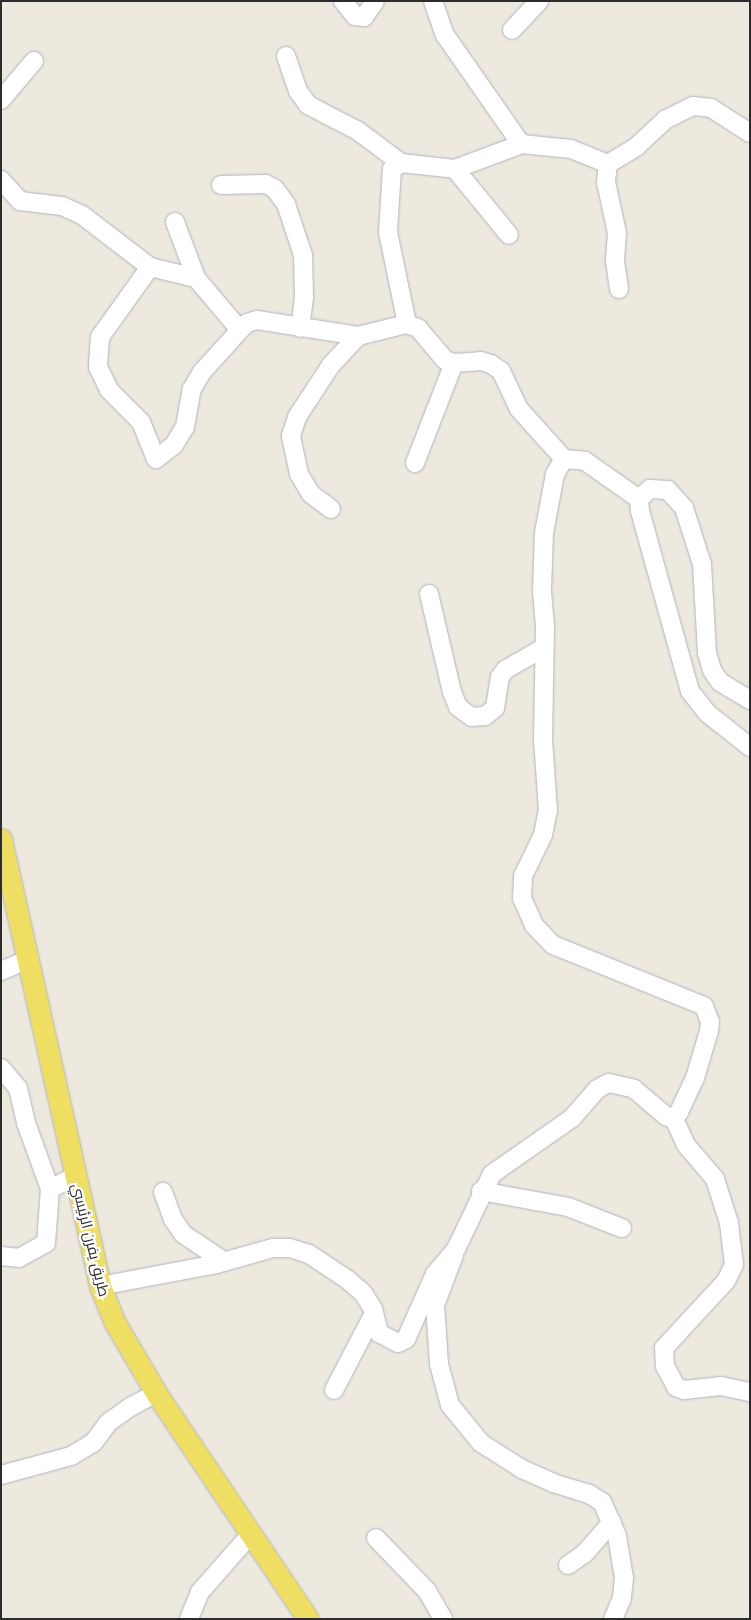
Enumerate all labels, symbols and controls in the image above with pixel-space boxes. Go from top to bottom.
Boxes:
street label: طريق يفرن الرئيسي [68,1182,114,1298]

